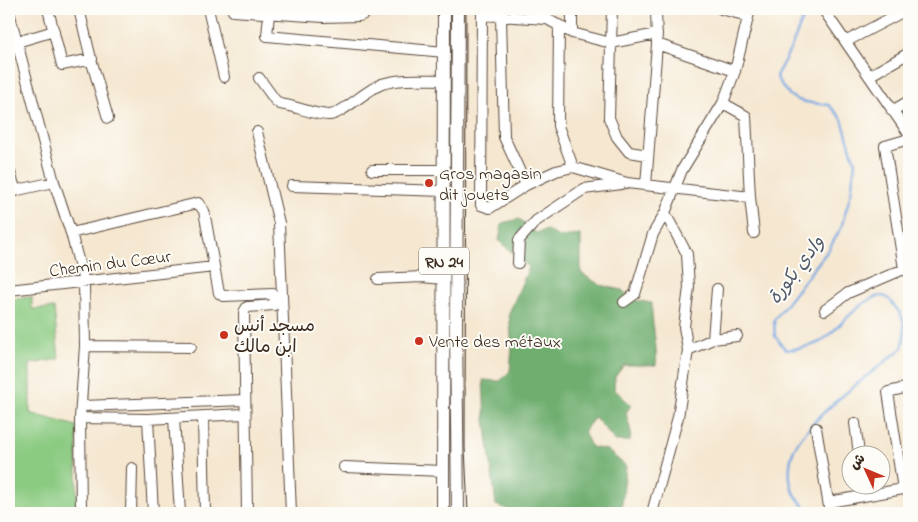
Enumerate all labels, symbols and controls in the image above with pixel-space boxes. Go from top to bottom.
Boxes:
place label: Gros magasin dit jouets [439,162,542,209]
marker: Gros magasin dit jouets [423,177,435,189]
water label: وادي بكورة [762,230,832,310]
street label: Chemin du Cœur [48,245,173,285]
road number: RN 24 [419,248,469,274]
place label: مسجد أنس ابن مالك [234,314,315,361]
marker: مسجد أنس ابن مالك [218,329,230,341]
place label: Vente des métaux [428,330,561,356]
marker: Vente des métaux [413,335,425,347]
north arrow [840,444,890,494]
text: ش [845,449,871,475]

